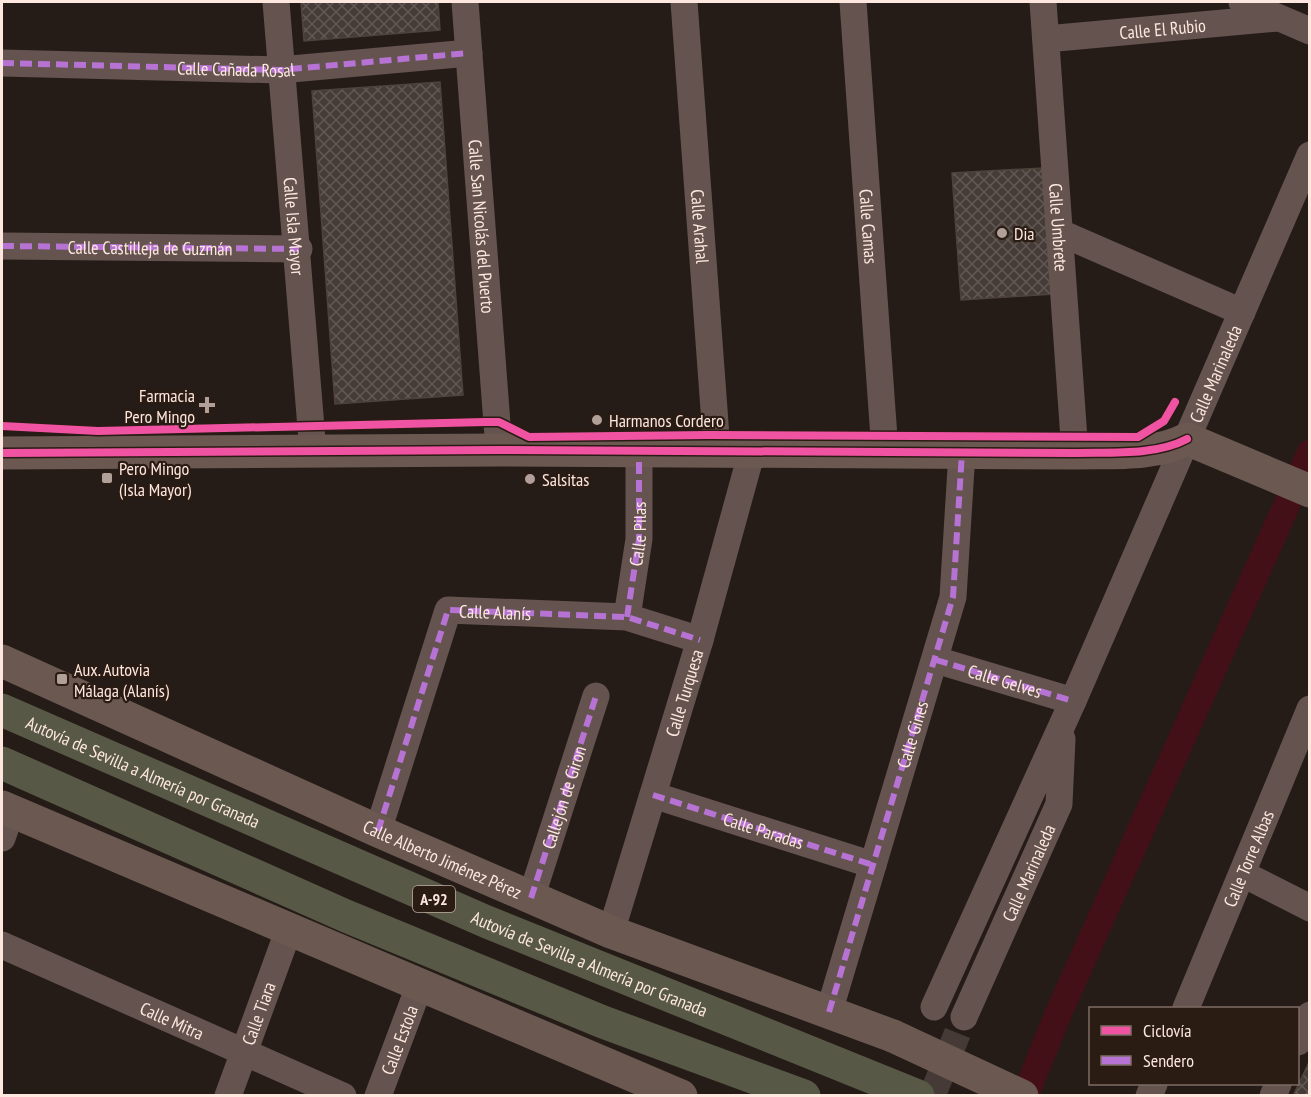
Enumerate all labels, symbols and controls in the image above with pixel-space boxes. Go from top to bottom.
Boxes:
street label: Calle El Rubio [1118,13,1207,44]
street label: Calle Cañada Rosal [177,56,296,82]
street label: Calle San Nicolás del Puerto [464,138,500,314]
street label: Calle Isla Mayor [279,176,310,276]
street label: Calle Umbrete [1044,183,1074,272]
street label: Calle Arahal [686,188,715,265]
street label: Calle Camas [855,188,883,265]
place label: Dia [1014,222,1035,245]
marker: Dia [995,226,1009,240]
street label: Calle Castilleja de Guzmán [67,235,233,260]
street label: Calle Marinaleda [1184,321,1246,426]
place label: Farmacia Pero Mingo [125,384,195,428]
marker: Farmacia Pero Mingo [200,398,214,412]
place label: Harmanos Cordero [609,409,724,432]
marker: Harmanos Cordero [590,413,604,427]
place label: Pero Mingo (Isla Mayor) [119,457,192,501]
place label: Salsitas [542,468,589,491]
marker: Pero Mingo (Isla Mayor) [100,471,114,485]
marker: Salsitas [523,472,537,486]
street label: Calle Pilas [624,502,651,568]
street label: Calle Alanís [459,599,532,625]
street label: Calle Turquesa [660,646,708,739]
place label: Aux. Autovia Málaga (Alanís) [74,658,170,702]
street label: Calle Gelves [965,659,1045,703]
marker: Aux. Autovia Málaga (Alanís) [55,672,69,686]
street label: Calle Gines [891,698,933,771]
street label: Autovía de Sevilla a Almería por Granada [23,711,263,833]
street label: Callejón de Giron [536,743,591,852]
street label: Calle Torre Albas [1218,806,1278,910]
street label: Calle Paradas [721,807,807,854]
street label: Calle Alberto Jiménez Pérez [360,814,525,903]
street label: Calle Marinaleda [997,820,1060,925]
road number: A-92 [413,886,455,912]
street label: Autovía de Sevilla a Almería por Granada [468,905,711,1021]
street label: Calle Tiara [236,979,280,1048]
street label: Calle Mitra [137,996,208,1044]
street label: Calle Estola [376,1002,423,1078]
legend [1089,1007,1299,1085]
text: Ciclovía [1143,1019,1191,1042]
text: Sendero [1143,1049,1194,1072]

